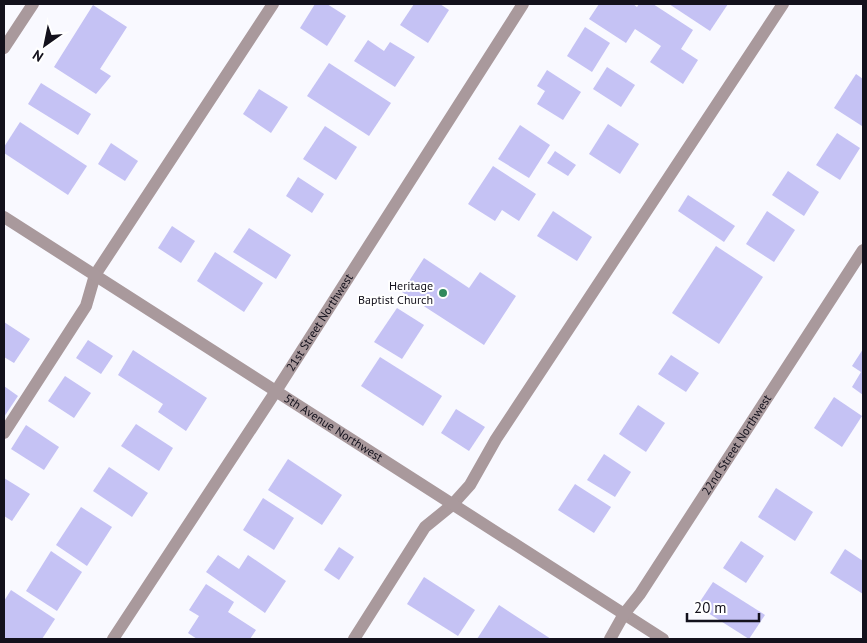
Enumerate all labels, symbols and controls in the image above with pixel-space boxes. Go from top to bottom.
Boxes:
north arrow [20,20,70,70]
text: N [29,46,47,66]
street label: 21st Street Northwest [283,271,356,374]
place label: Heritage Baptist Church [358,278,433,307]
marker: Heritage Baptist Church [437,287,449,299]
street label: 5th Avenue Northwest [281,390,386,465]
street label: 22nd Street Northwest [698,391,774,498]
scale bar [687,590,760,622]
text: 20 m [694,598,727,617]

